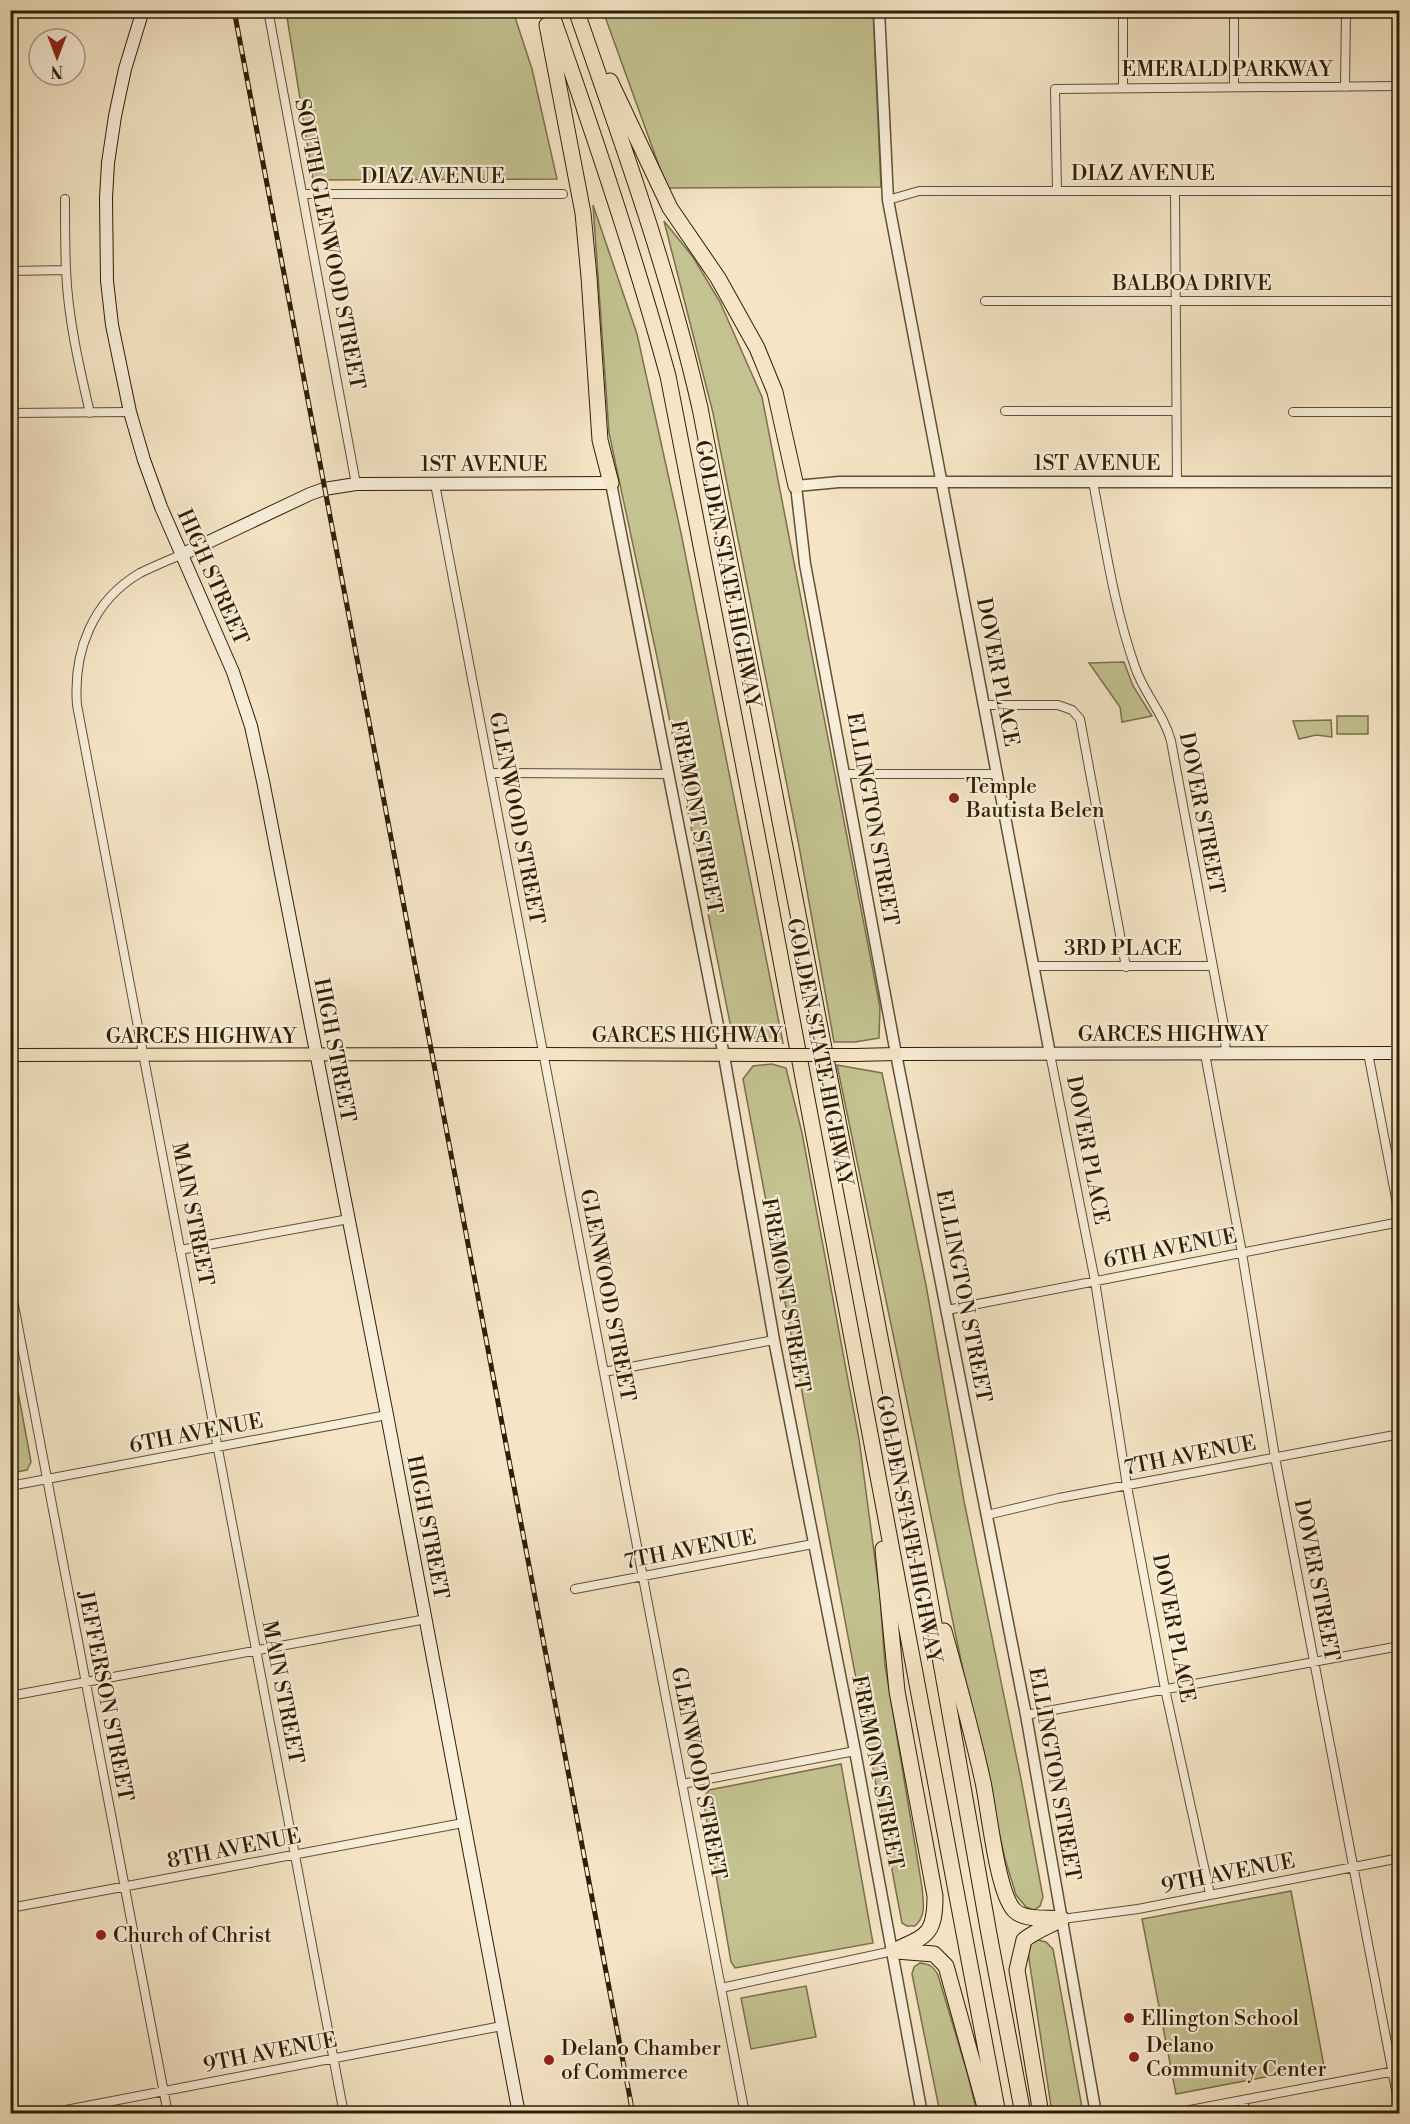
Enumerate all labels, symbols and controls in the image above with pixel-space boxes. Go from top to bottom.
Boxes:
north arrow [27,27,87,87]
street label: EMERALD PARKWAY [1121,57,1334,83]
text: N [50,61,63,81]
street label: SOUTH GLENWOOD STREET [288,97,370,392]
street label: DIAZ AVENUE [1071,161,1215,187]
street label: DIAZ AVENUE [361,164,505,190]
street label: BALBOA DRIVE [1111,271,1272,297]
street label: GOLDEN STATE HIGHWAY [688,438,766,711]
street label: 1ST AVENUE [1033,451,1161,477]
street label: 1ST AVENUE [420,452,548,478]
street label: HIGH STREET [170,505,254,650]
street label: DOVER PLACE [970,596,1024,749]
street label: GLENWOOD STREET [483,710,549,927]
street label: ELLINGTON STREET [840,711,904,928]
street label: FREMONT STREET [664,718,728,917]
street label: DOVER STREET [1173,730,1229,897]
place label: Temple Bautista Belen [965,774,1105,824]
marker: Temple Bautista Belen [947,791,961,805]
street label: GOLDEN STATE HIGHWAY [780,916,858,1189]
street label: 3RD PLACE [1064,936,1182,962]
street label: HIGH STREET [307,976,361,1125]
street label: GARCES HIGHWAY [1078,1022,1270,1048]
street label: GARCES HIGHWAY [592,1023,784,1049]
street label: GARCES HIGHWAY [106,1024,298,1050]
street label: DOVER PLACE [1060,1074,1114,1227]
street label: MAIN STREET [165,1140,219,1288]
street label: GLENWOOD STREET [574,1187,640,1404]
street label: ELLINGTON STREET [930,1188,996,1405]
street label: FREMONT STREET [755,1196,815,1395]
street label: 6TH AVENUE [1101,1223,1239,1275]
street label: GOLDEN STATE HIGHWAY [869,1393,947,1666]
street label: 6TH AVENUE [127,1408,265,1460]
street label: 7TH AVENUE [1122,1430,1258,1482]
street label: HIGH STREET [400,1453,454,1602]
street label: DOVER STREET [1288,1497,1344,1664]
street label: 7TH AVENUE [622,1524,758,1576]
street label: DOVER PLACE [1146,1552,1200,1705]
street label: JEFFERSON STREET [72,1588,138,1804]
street label: MAIN STREET [255,1618,309,1766]
street label: GLENWOOD STREET [665,1665,731,1882]
street label: ELLINGTON STREET [1022,1666,1086,1883]
street label: FREMONT STREET [845,1673,909,1872]
street label: 8TH AVENUE [165,1823,303,1875]
street label: 9TH AVENUE [1159,1848,1297,1900]
place label: Church of Christ [113,1923,272,1949]
marker: Church of Christ [94,1928,108,1942]
place label: Ellington School [1141,2006,1299,2032]
marker: Ellington School [1122,2011,1136,2025]
street label: 9TH AVENUE [201,2027,339,2079]
place label: Delano Community Center [1146,2033,1327,2083]
place label: Delano Chamber of Commerce [561,2036,721,2086]
marker: Delano Community Center [1127,2050,1141,2064]
marker: Delano Chamber of Commerce [542,2053,556,2067]

